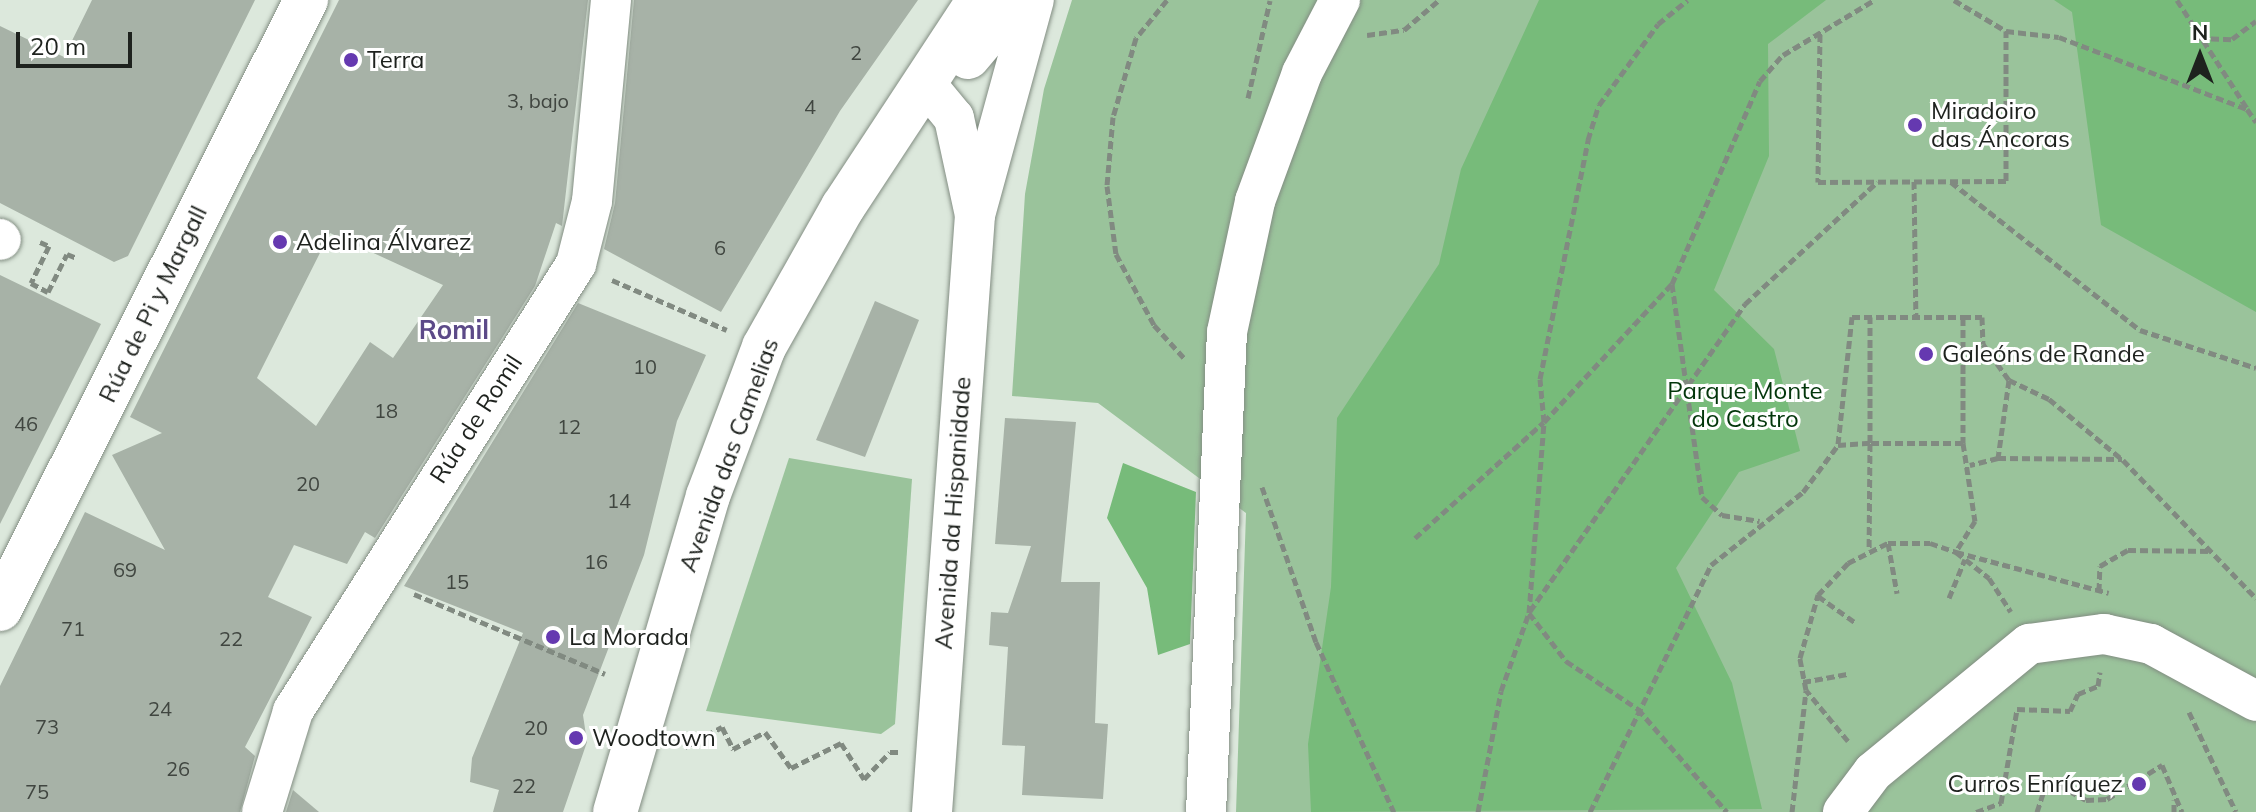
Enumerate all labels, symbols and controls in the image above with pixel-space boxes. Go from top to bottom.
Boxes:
scale bar [20,16,136,66]
north arrow [2160,16,2240,96]
text: N [2192,18,2208,46]
text: 20 m [30,31,86,61]
house number: 2 [850,40,862,64]
place label: Terra [367,46,424,74]
marker: Terra [342,51,360,69]
house number: 3, bajo [507,88,569,112]
house number: 4 [804,94,816,118]
place label: Miradoiro das Áncoras [1931,97,2070,153]
marker: Miradoiro das Áncoras [1906,116,1924,134]
street label: Rúa de Pi y Margall [93,201,213,407]
place label: Adelina Álvarez [296,228,471,256]
marker: Adelina Álvarez [271,233,289,251]
house number: 6 [714,235,726,259]
district label: Romil [419,314,489,346]
street label: Avenida das Camelias [673,334,785,576]
place label: Galeóns de Rande [1942,340,2145,368]
marker: Galeóns de Rande [1917,345,1935,363]
street label: Rúa de Romil [424,349,528,489]
house number: 10 [633,354,657,378]
street label: Avenida da Hispanidade [929,376,977,650]
park label: Parque Monte do Castro [1667,377,1823,433]
house number: 18 [374,398,398,422]
house number: 46 [14,411,38,435]
house number: 12 [557,414,581,438]
house number: 20 [296,471,320,495]
house number: 14 [607,488,631,512]
house number: 16 [584,549,608,573]
house number: 69 [113,557,137,581]
house number: 15 [445,569,469,593]
house number: 71 [61,616,85,640]
place label: La Morada [569,623,689,651]
house number: 22 [219,626,243,650]
marker: La Morada [544,628,562,646]
house number: 24 [148,696,172,720]
house number: 73 [35,714,59,738]
house number: 20 [524,715,548,739]
place label: Woodtown [592,724,716,752]
marker: Woodtown [567,729,585,747]
house number: 26 [166,756,190,780]
place label: Curros Enríquez [1948,770,2123,798]
house number: 22 [512,773,536,797]
marker: Curros Enríquez [2130,775,2148,793]
house number: 75 [25,779,49,803]

